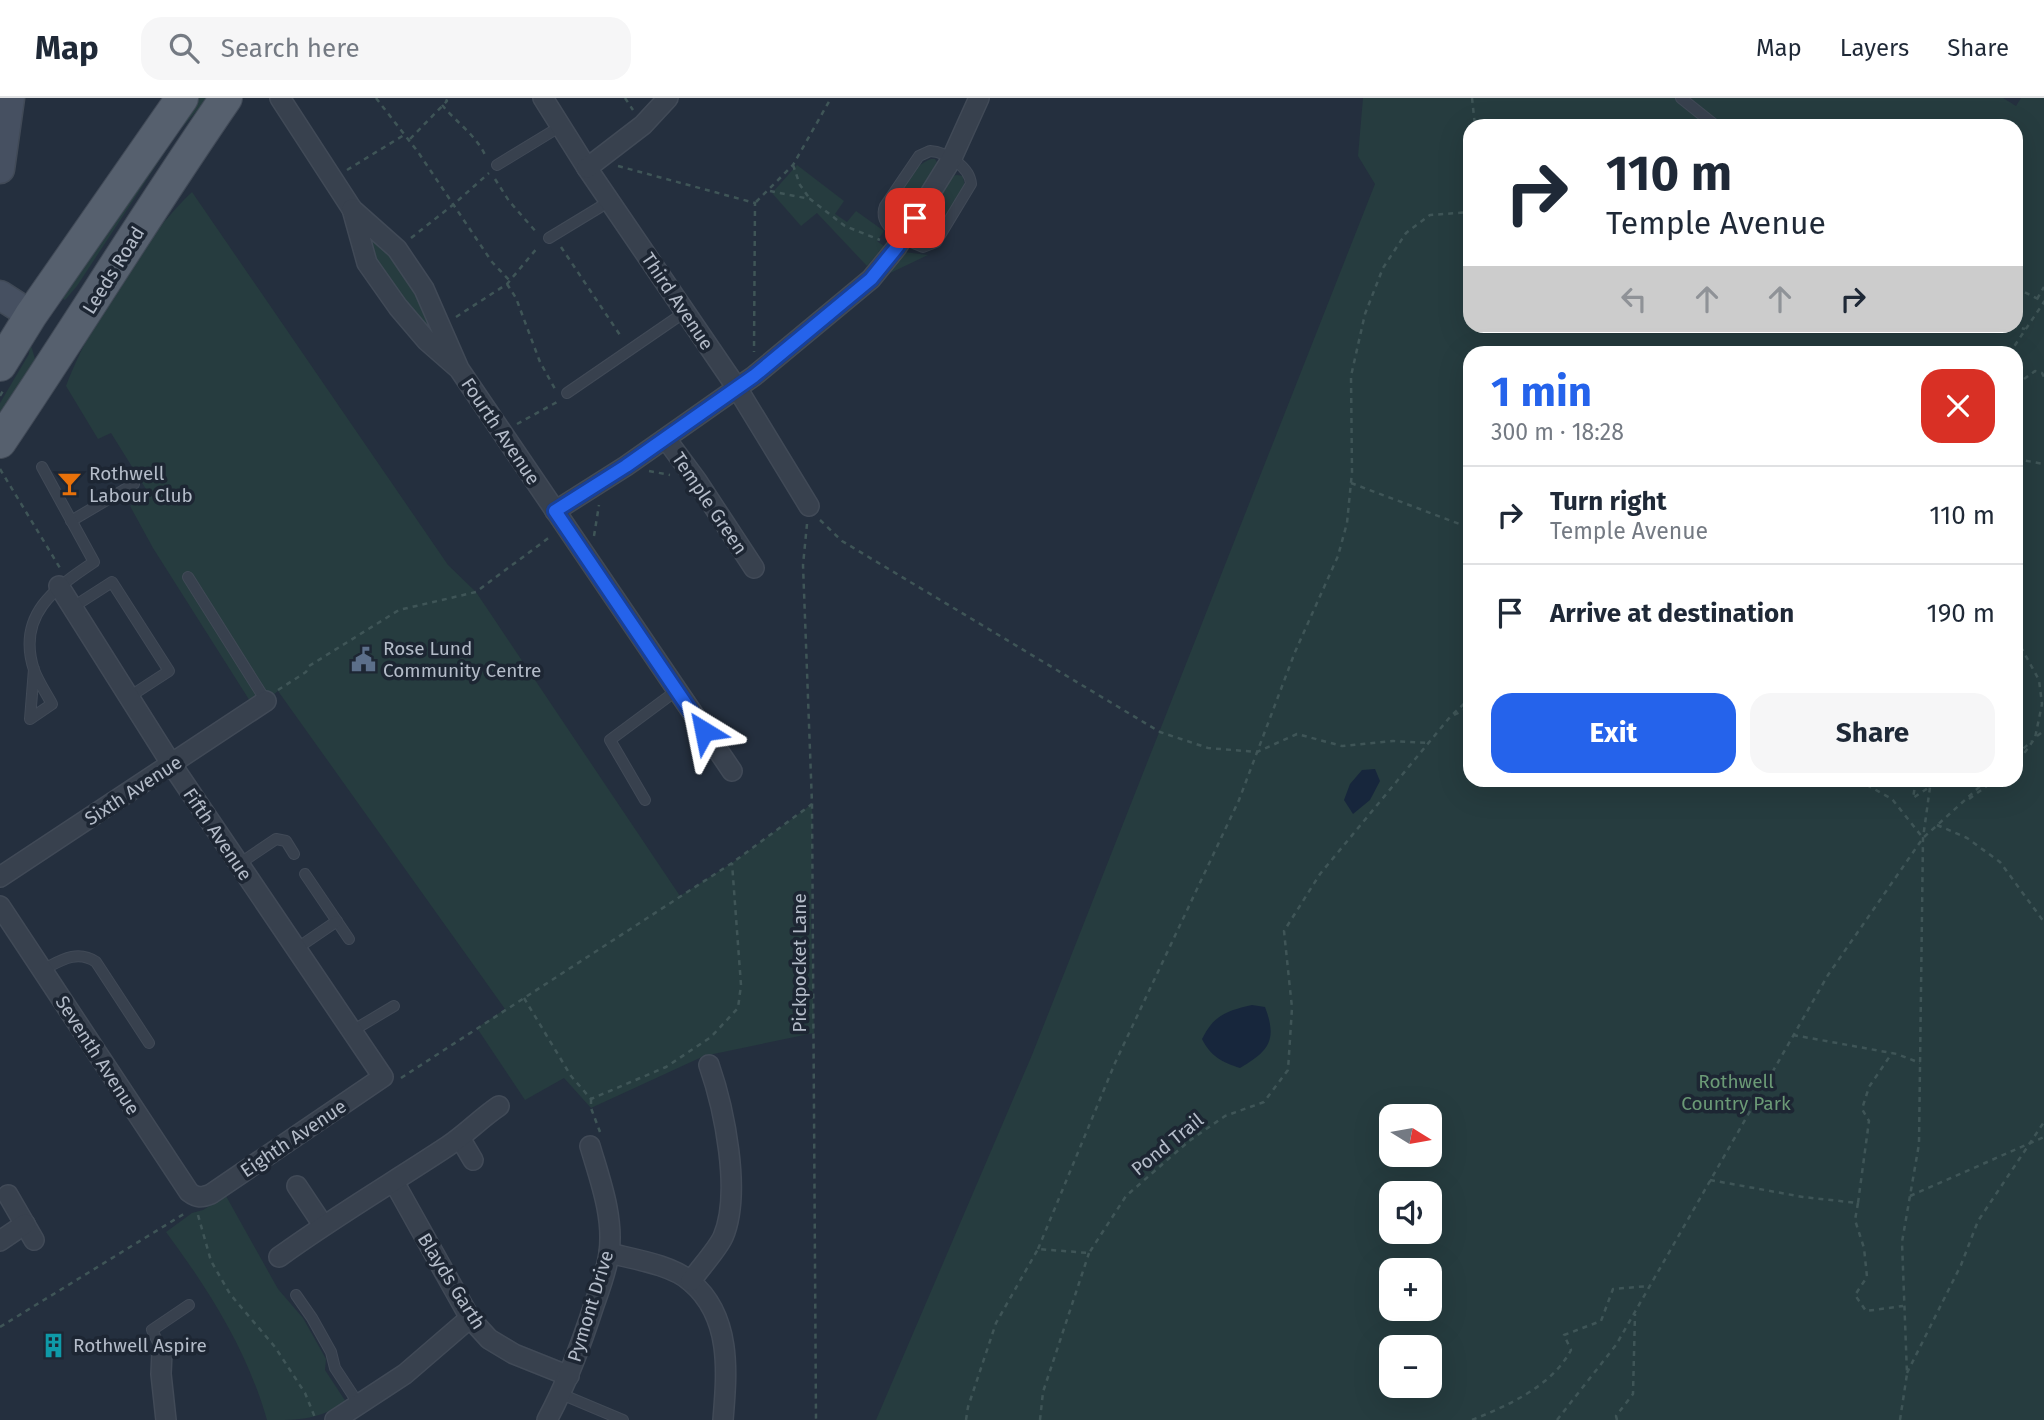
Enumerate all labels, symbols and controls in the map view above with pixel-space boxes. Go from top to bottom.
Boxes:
search box [141,17,631,80]
text: Map [35,28,99,68]
icon: search [165,29,203,67]
text: Search here [221,33,360,64]
text: Map [1756,34,1802,62]
text: Layers [1840,34,1909,62]
text: Share [1947,34,2009,62]
text: 110 m [1606,144,1732,203]
icon: right [1491,147,1582,238]
pin [885,188,945,248]
icon: arrive [896,199,934,237]
text: Temple Avenue [1606,204,1826,242]
street label: Leeds Road [77,222,149,318]
street label: Third Avenue [637,248,719,354]
icon: left [1615,280,1653,318]
icon: ahead [1688,280,1726,318]
icon: ahead [1761,280,1799,318]
icon: right [1834,280,1872,318]
text: 1 min [1491,367,1592,417]
button: close [1921,369,1995,443]
street label: Fourth Avenue [456,373,545,489]
text: 300 m · 18:28 [1491,418,1624,446]
street label: Temple Green [667,448,752,559]
place label: Rothwell Labour Club [89,462,193,507]
bar icon: Rothwell Labour Club [55,470,83,498]
text: Turn right [1550,486,1667,517]
icon: right [1491,496,1529,534]
text: 110 m [1929,500,1995,531]
text: Temple Avenue [1550,517,1708,545]
icon: arrive [1491,594,1529,632]
text: Arrive at destination [1550,598,1794,629]
text: 190 m [1926,598,1995,629]
place label: Rose Lund Community Centre [383,637,541,682]
public building icon: Rose Lund Community Centre [349,645,377,673]
button: Exit [1491,693,1736,773]
button: Share [1750,693,1995,773]
position arrow [667,694,741,768]
street label: Sixth Avenue [80,751,186,830]
street label: Fifth Avenue [178,784,257,885]
street label: Pickpocket Lane [788,893,811,1033]
street label: Seventh Avenue [50,991,145,1119]
park label: Rothwell Country Park [1681,1070,1791,1115]
street label: Eighth Avenue [236,1095,351,1182]
north arrow [1379,1104,1442,1167]
map controls [1379,1104,1442,1398]
street label: Pond Trail [1127,1108,1208,1180]
button: sound [1379,1181,1442,1244]
street label: Blayds Garth [413,1229,490,1334]
street label: Pymont Drive [563,1248,618,1365]
button: + [1379,1258,1442,1321]
building icon: Rothwell Aspire [39,1331,67,1359]
place label: Rothwell Aspire [73,1334,207,1357]
button: − [1379,1335,1442,1398]

